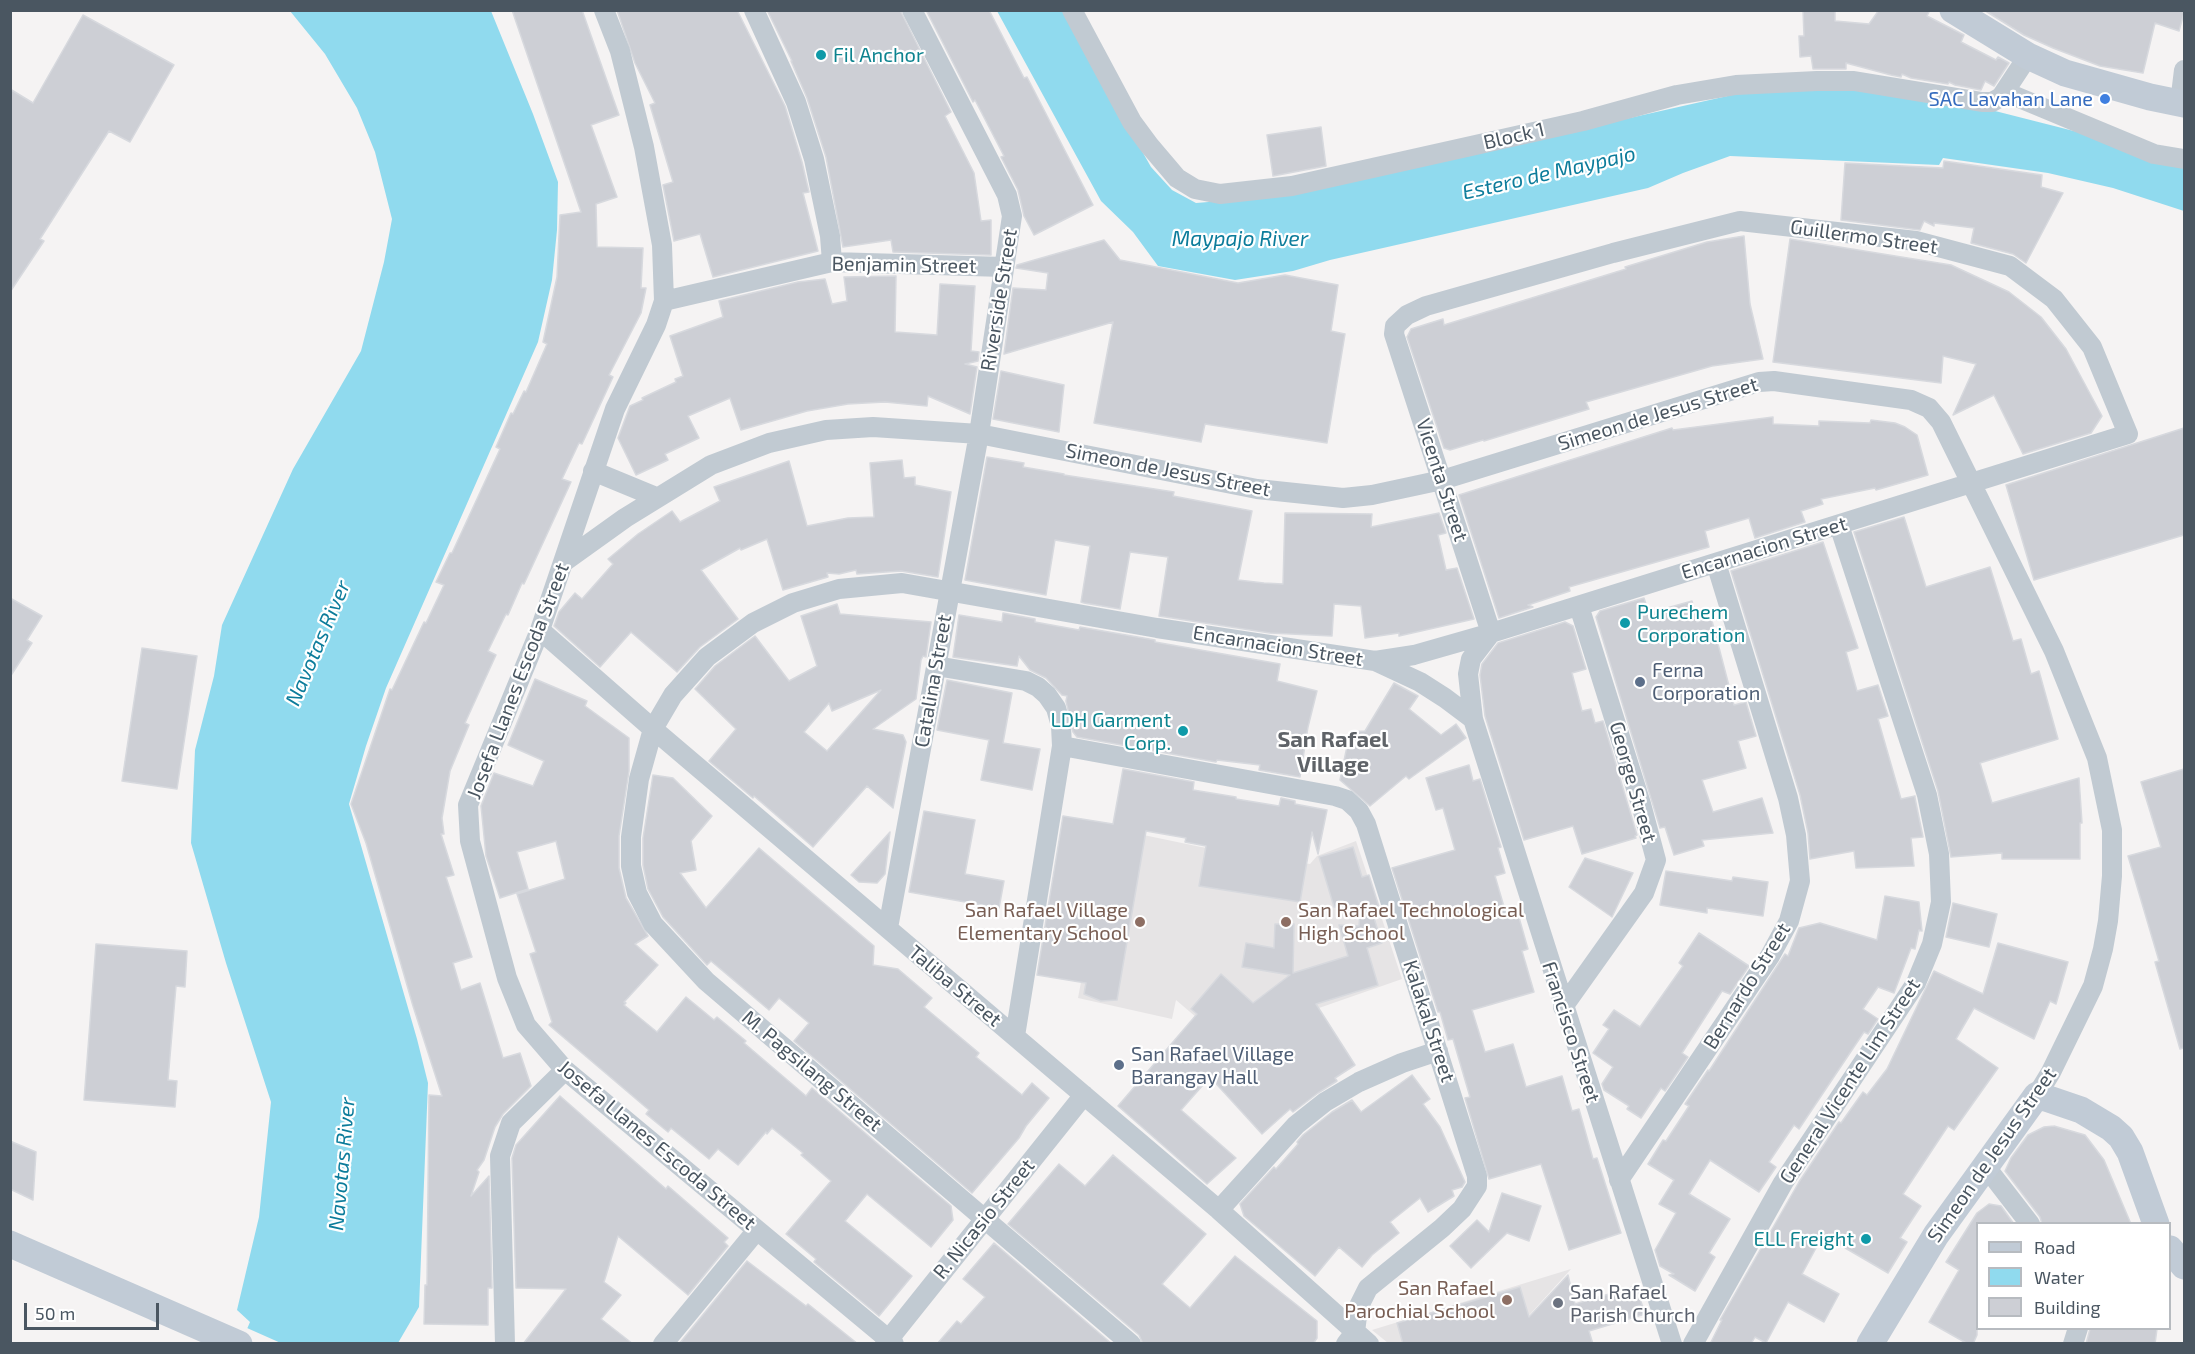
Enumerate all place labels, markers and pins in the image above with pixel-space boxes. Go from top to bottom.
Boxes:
place label: Fil Anchor [833,43,924,67]
marker: Fil Anchor [814,48,828,62]
place label: SAC Lavahan Lane [1929,87,2093,111]
marker: SAC Lavahan Lane [2098,92,2112,106]
place label: Purechem Corporation [1637,600,1745,647]
marker: Purechem Corporation [1618,616,1632,630]
place label: Ferna Corporation [1652,658,1760,705]
marker: Ferna Corporation [1633,675,1647,689]
place label: LDH Garment Corp. [1051,708,1171,755]
marker: LDH Garment Corp. [1176,724,1190,738]
place label: San Rafael Village Elementary School [957,898,1128,945]
place label: San Rafael Technological High School [1298,898,1524,945]
marker: San Rafael Village Elementary School [1133,915,1147,929]
marker: San Rafael Technological High School [1279,915,1293,929]
place label: San Rafael Village Barangay Hall [1131,1042,1294,1089]
marker: San Rafael Village Barangay Hall [1112,1058,1126,1072]
place label: ELL Freight [1753,1227,1854,1251]
marker: ELL Freight [1859,1232,1873,1246]
place label: San Rafael Parochial School [1344,1276,1495,1323]
place label: San Rafael Parish Church [1570,1280,1695,1327]
marker: San Rafael Parochial School [1500,1293,1514,1307]
marker: San Rafael Parish Church [1551,1296,1565,1310]

